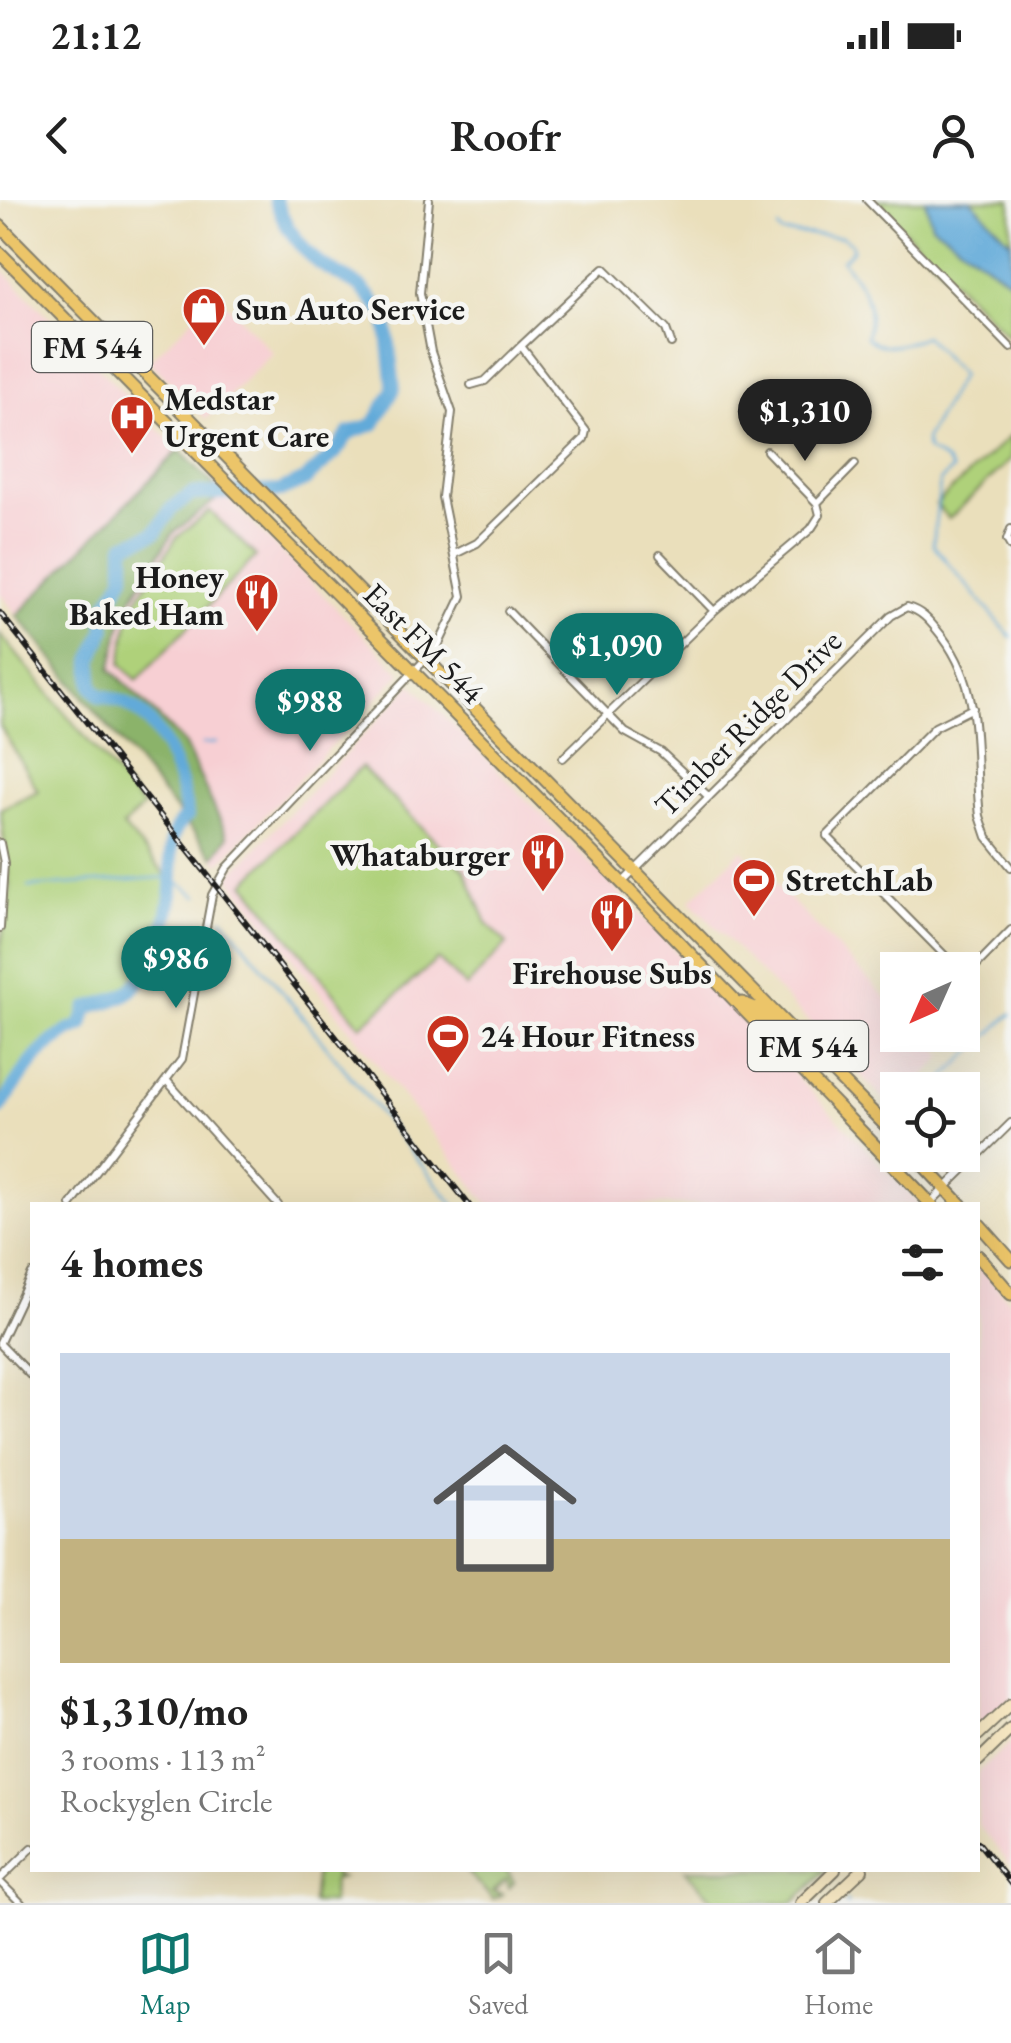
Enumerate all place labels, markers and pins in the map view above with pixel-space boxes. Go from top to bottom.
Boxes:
shop icon: Sun Auto Service [181,286,227,347]
place label: Sun Auto Service [236,288,465,330]
place label: Medstar Urgent Care [164,378,329,457]
pin: $1,310 [724,379,886,464]
hospital icon: Medstar Urgent Care [109,394,155,455]
place label: Honey Baked Ham [69,556,225,635]
restaurant icon: Honey Baked Ham [234,572,280,633]
pin: $1,090 [536,613,698,698]
pin: $988 [251,669,369,754]
restaurant icon: Whataburger [520,832,566,893]
place label: Whataburger [330,834,511,876]
sports icon: StretchLab [731,857,777,918]
place label: StretchLab [786,859,933,901]
restaurant icon: Firehouse Subs [589,892,635,953]
pin: $986 [117,926,235,1011]
place label: Firehouse Subs [512,952,712,994]
sports icon: 24 Hour Fitness [425,1013,471,1074]
place label: 24 Hour Fitness [480,1015,695,1057]

